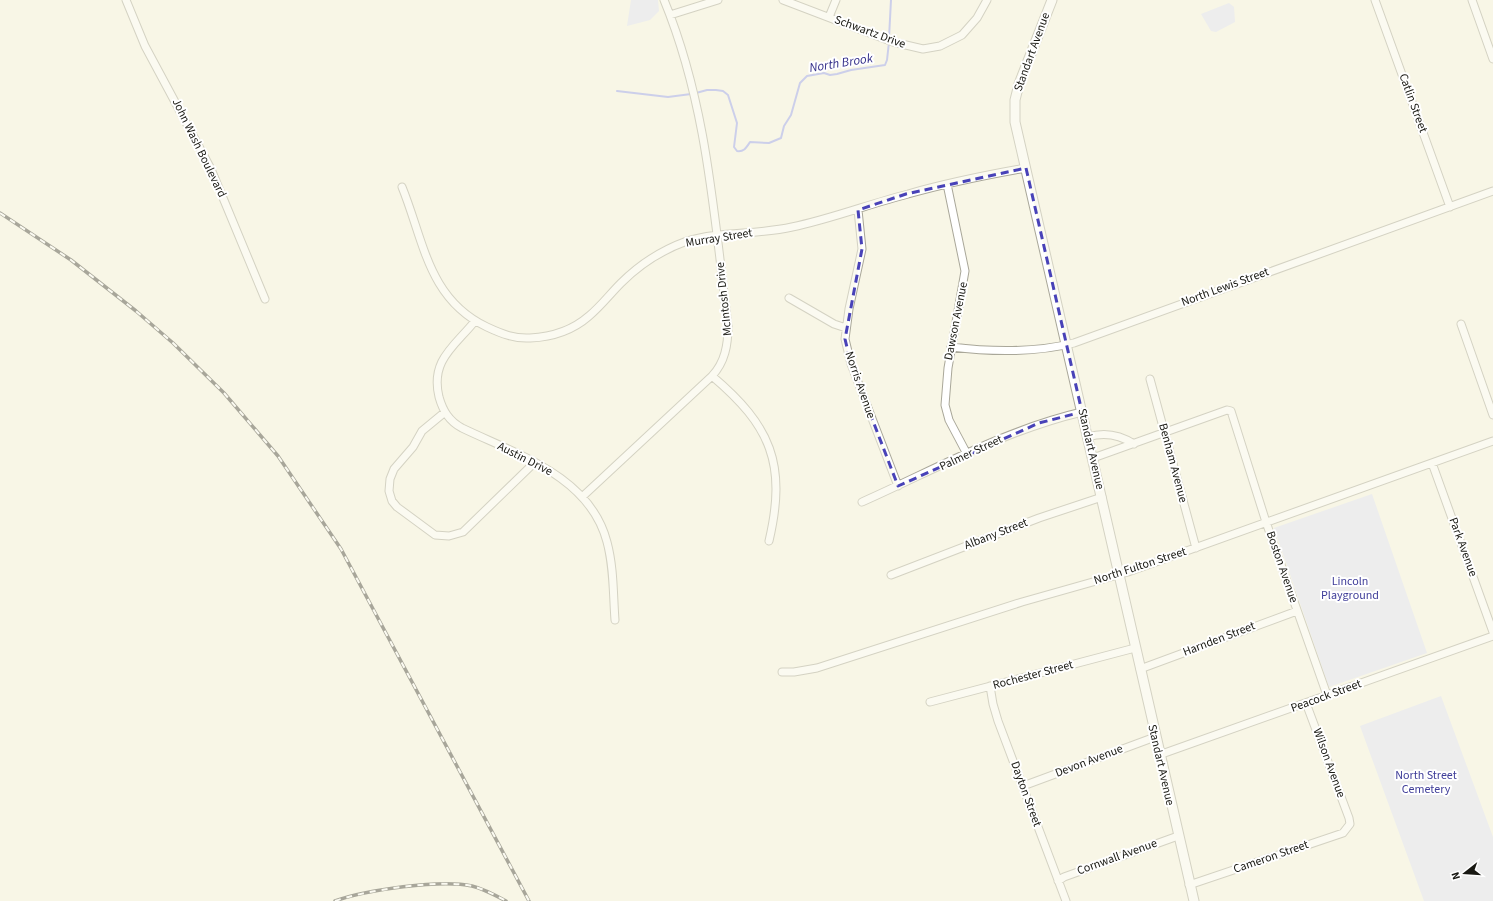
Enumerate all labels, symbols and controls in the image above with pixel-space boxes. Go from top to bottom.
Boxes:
street label: Standart Avenue [1010,10,1054,94]
street label: Schwartz Drive [832,11,908,53]
water label: North Brook [808,49,875,77]
street label: Catlin Street [1394,71,1432,135]
street label: John Wash Boulevard [168,96,230,200]
street label: Murray Street [684,224,754,252]
street label: McIntosh Drive [712,261,736,337]
street label: North Lewis Street [1179,263,1271,311]
street label: Dawson Avenue [940,280,972,362]
street label: Norris Avenue [841,349,879,421]
street label: Standart Avenue [1073,407,1109,491]
street label: Benham Avenue [1154,421,1192,505]
street label: Palmer Street [937,431,1005,475]
street label: Austin Drive [495,438,556,480]
street label: Albany Street [962,514,1030,554]
street label: Park Avenue [1444,515,1482,579]
street label: Boston Avenue [1262,529,1302,605]
street label: North Fulton Street [1092,543,1188,589]
park label: Lincoln Playground [1321,573,1379,604]
street label: Harnden Street [1180,617,1258,661]
street label: Rochester Street [991,656,1075,694]
street label: Peacock Street [1288,675,1364,717]
street label: Standart Avenue [1143,723,1179,807]
street label: Wilson Avenue [1309,726,1349,800]
street label: Devon Avenue [1053,740,1125,782]
street label: Dayton Street [1006,759,1046,829]
park label: North Street Cemetery [1395,767,1457,798]
street label: Cornwall Avenue [1075,835,1159,879]
street label: Cameron Street [1231,836,1311,878]
north arrow [1445,853,1485,893]
text: N [1448,870,1464,881]

